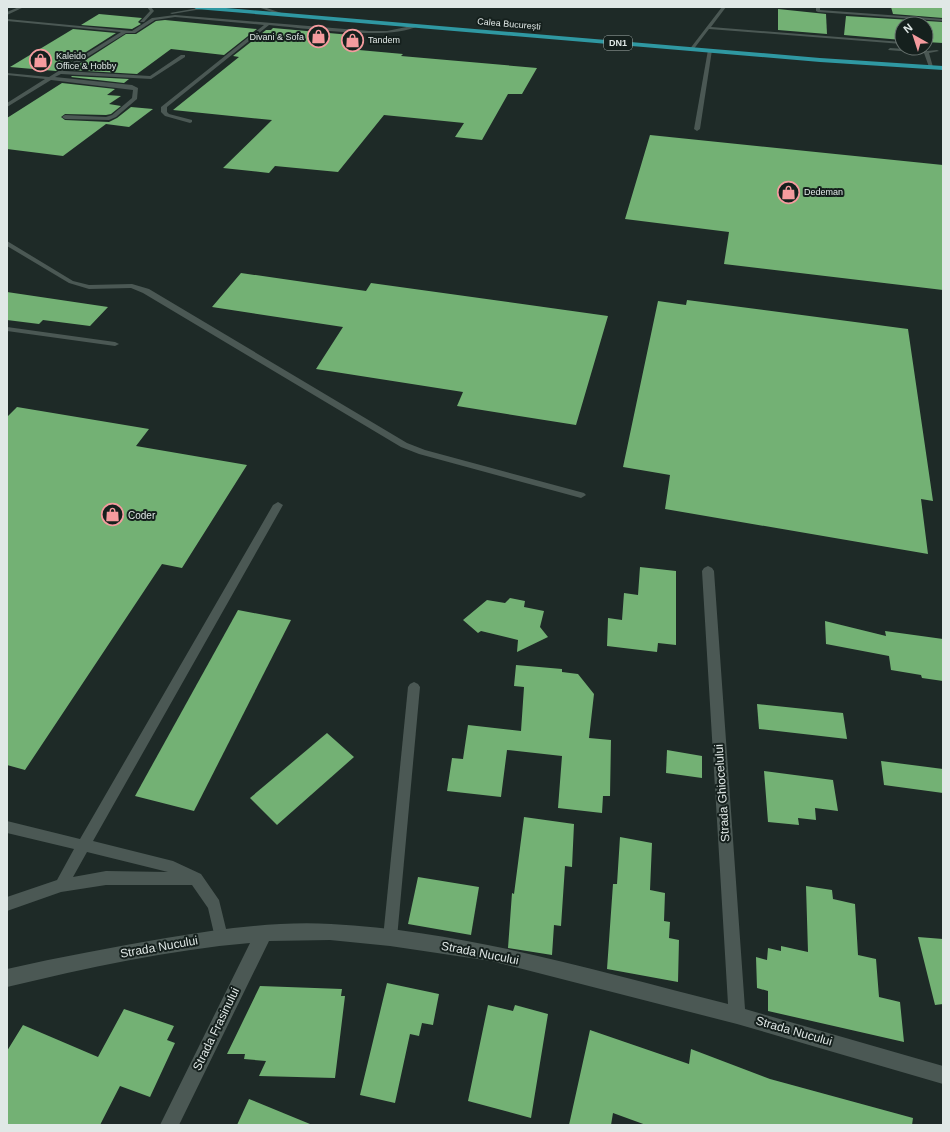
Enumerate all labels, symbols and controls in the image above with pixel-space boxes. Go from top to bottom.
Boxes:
street label: Calea București [477,16,541,32]
north arrow [894,16,934,56]
text: N [901,21,915,35]
shop icon: Divani & Sofa [306,24,332,50]
shop icon: Tandem [340,27,366,53]
place label: Divani & Sofa [249,32,304,42]
place label: Tandem [368,35,400,45]
road number: DN1 [604,36,632,50]
shop icon: Kaleido Office & Hobby [28,48,54,74]
place label: Kaleido Office & Hobby [56,51,117,71]
shop icon: Dedeman [775,179,801,205]
place label: Dedeman [804,187,843,197]
shop icon: Coder [99,502,125,528]
place label: Coder [128,510,156,521]
street label: Strada Ghiocelului [712,744,732,842]
street label: Strada Nucului [119,933,199,961]
street label: Strada Nucului [440,939,520,967]
street label: Strada Frasinului [190,985,242,1073]
street label: Strada Nucului [754,1013,834,1049]

